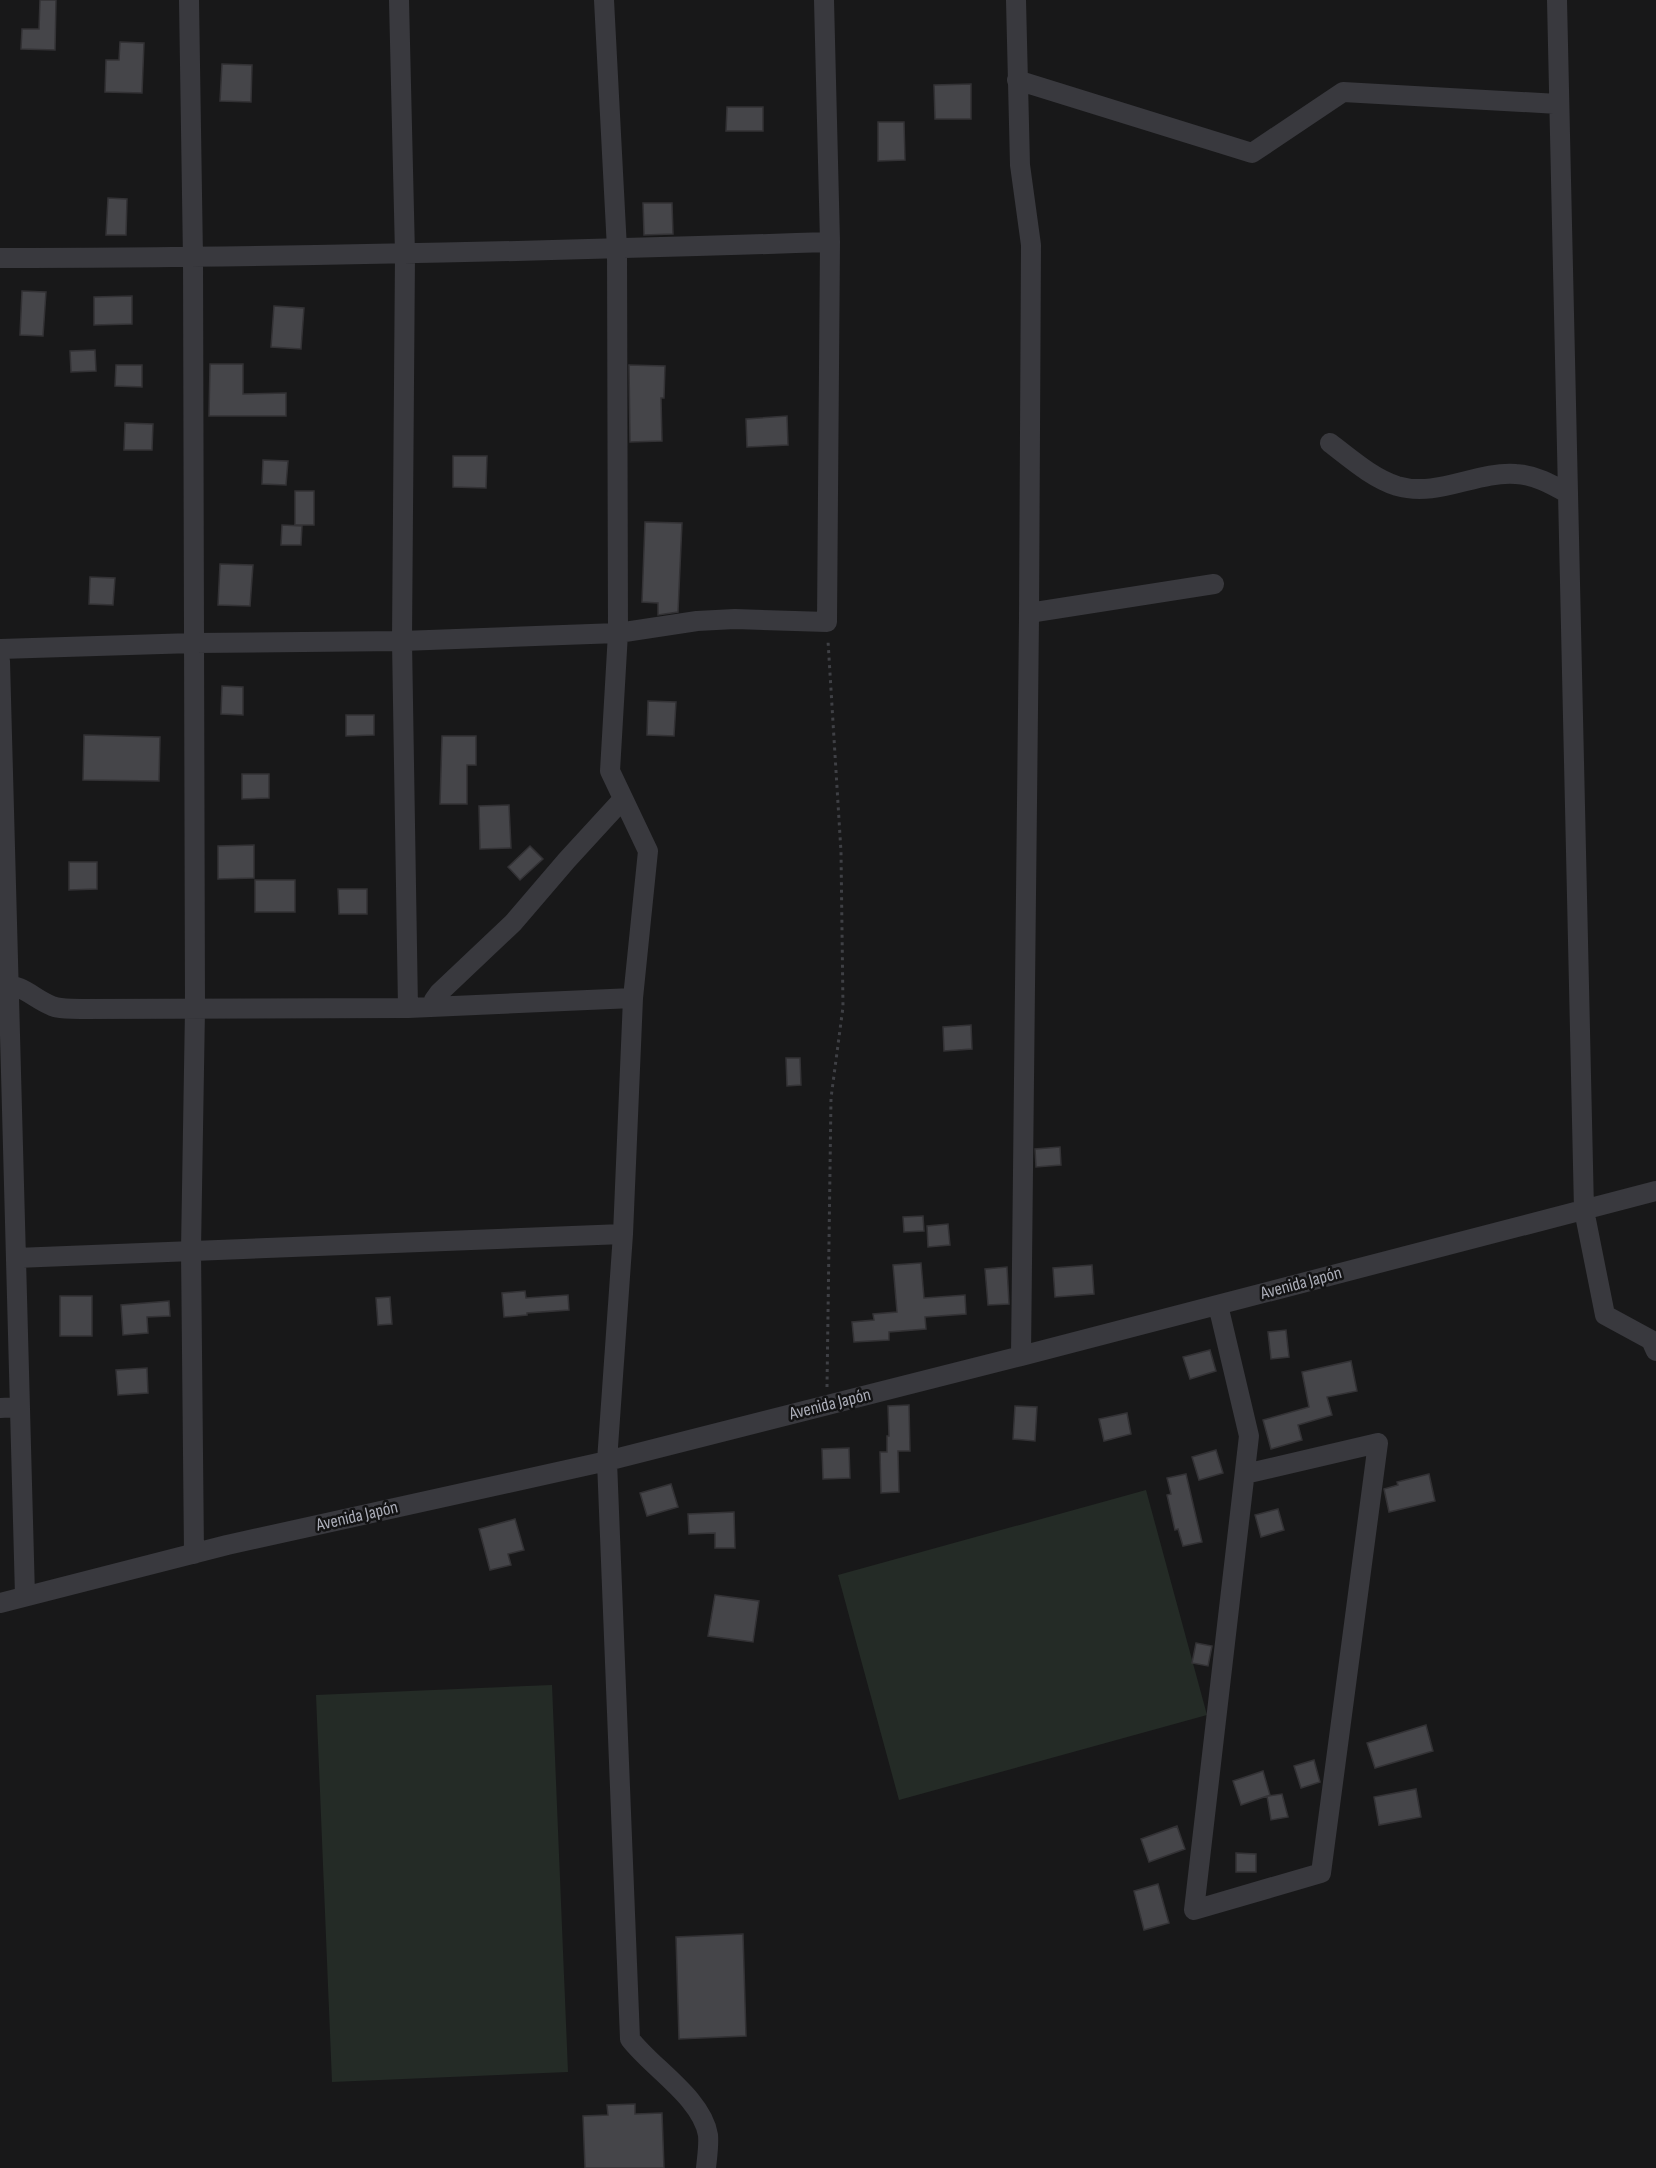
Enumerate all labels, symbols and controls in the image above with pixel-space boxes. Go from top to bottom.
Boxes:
street label: Avenida Japón [1257,1262,1344,1304]
street label: Avenida Japón [786,1384,873,1424]
street label: Avenida Japón [313,1496,400,1536]

